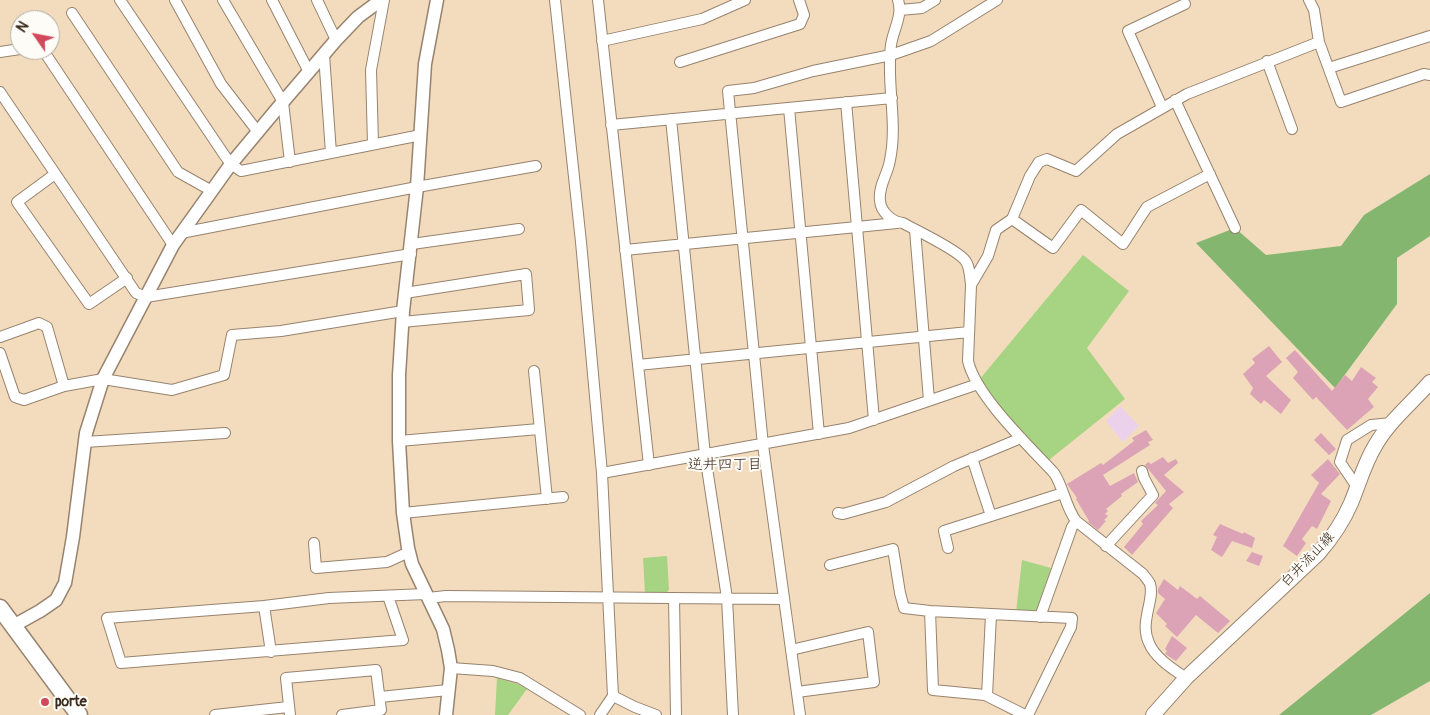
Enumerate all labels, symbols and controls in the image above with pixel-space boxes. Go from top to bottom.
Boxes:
north arrow [10,10,60,60]
text: N [13,19,33,36]
district label: 逆井四丁目 [688,456,762,474]
street label: 白井流山線 [1278,529,1338,591]
place label: porte [55,694,87,710]
marker: porte [39,696,51,708]

